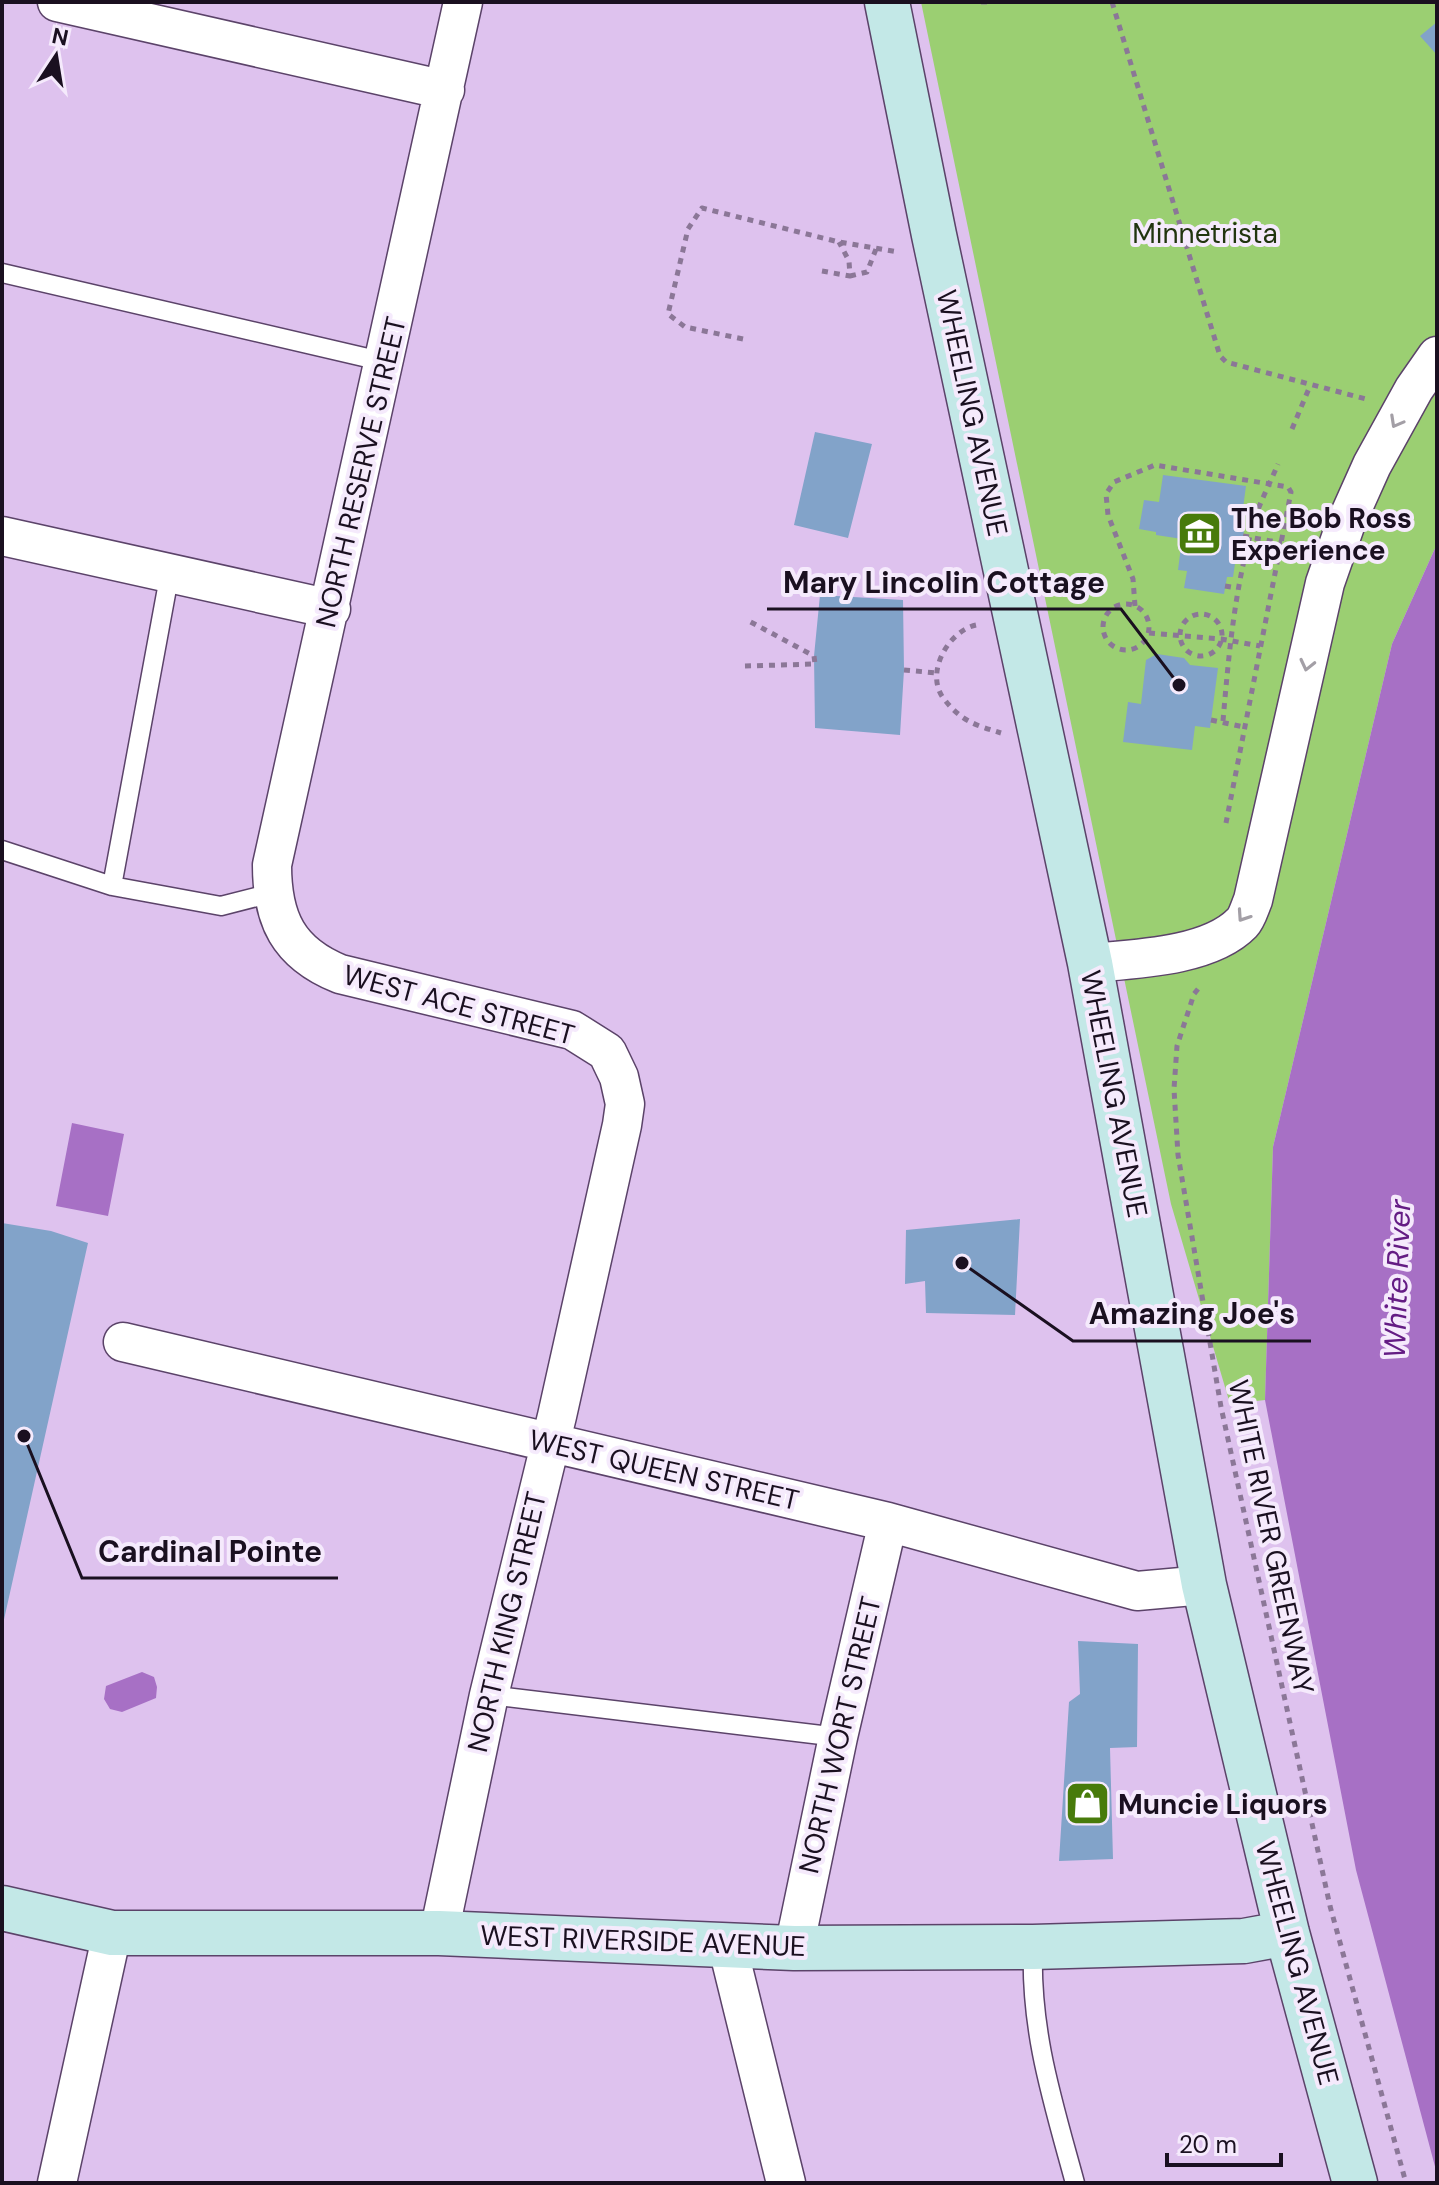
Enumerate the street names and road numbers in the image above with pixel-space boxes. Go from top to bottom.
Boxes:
street label: WHEELING AVENUE [928,286,1016,540]
street label: NORTH RESERVE STREET [307,313,415,631]
street label: WEST ACE STREET [339,956,579,1054]
street label: WHEELING AVENUE [1072,967,1156,1221]
street label: WHITE RIVER GREENWAY [1220,1377,1322,1697]
street label: WEST QUEEN STREET [525,1421,803,1519]
street label: NORTH KING STREET [459,1488,555,1756]
street label: NORTH WORT STREET [790,1593,890,1877]
street label: WHEELING AVENUE [1247,1837,1347,2089]
street label: WEST RIVERSIDE AVENUE [480,1917,806,1965]

